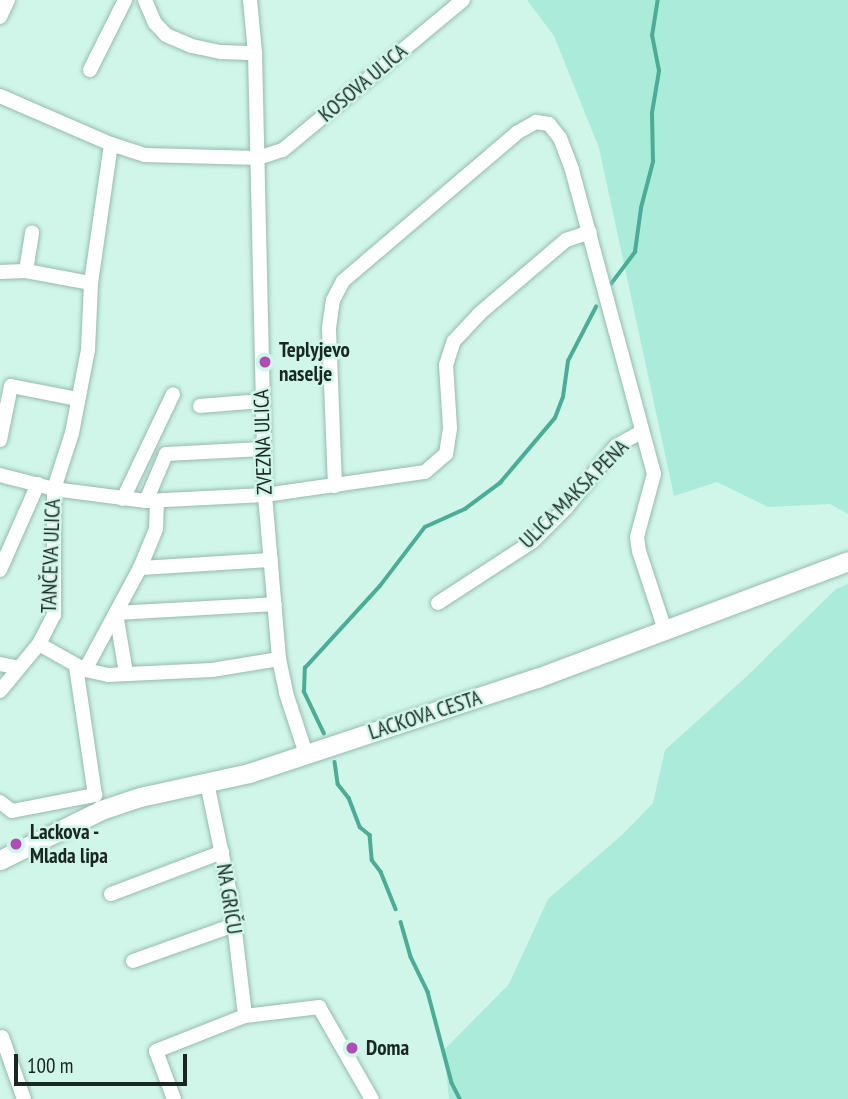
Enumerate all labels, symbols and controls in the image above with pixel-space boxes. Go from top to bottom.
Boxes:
street label: KOSOVA ULICA [313,39,413,127]
place label: Teplyjevo naselje [279,337,350,387]
marker: Teplyjevo naselje [257,354,273,370]
street label: ZVEZNA ULICA [249,388,277,496]
street label: ULICA MAKSA PENA [514,434,634,554]
street label: TANČEVA ULICA [36,498,66,614]
street label: LACKOVA CESTA [365,685,485,745]
place label: Lackova - Mlada lipa [30,819,108,869]
marker: Lackova - Mlada lipa [8,836,24,852]
street label: NA GRIČU [211,862,247,936]
place label: Doma [366,1035,409,1061]
scale bar [18,1040,191,1084]
marker: Doma [344,1040,360,1056]
text: 100 m [27,1052,73,1079]

